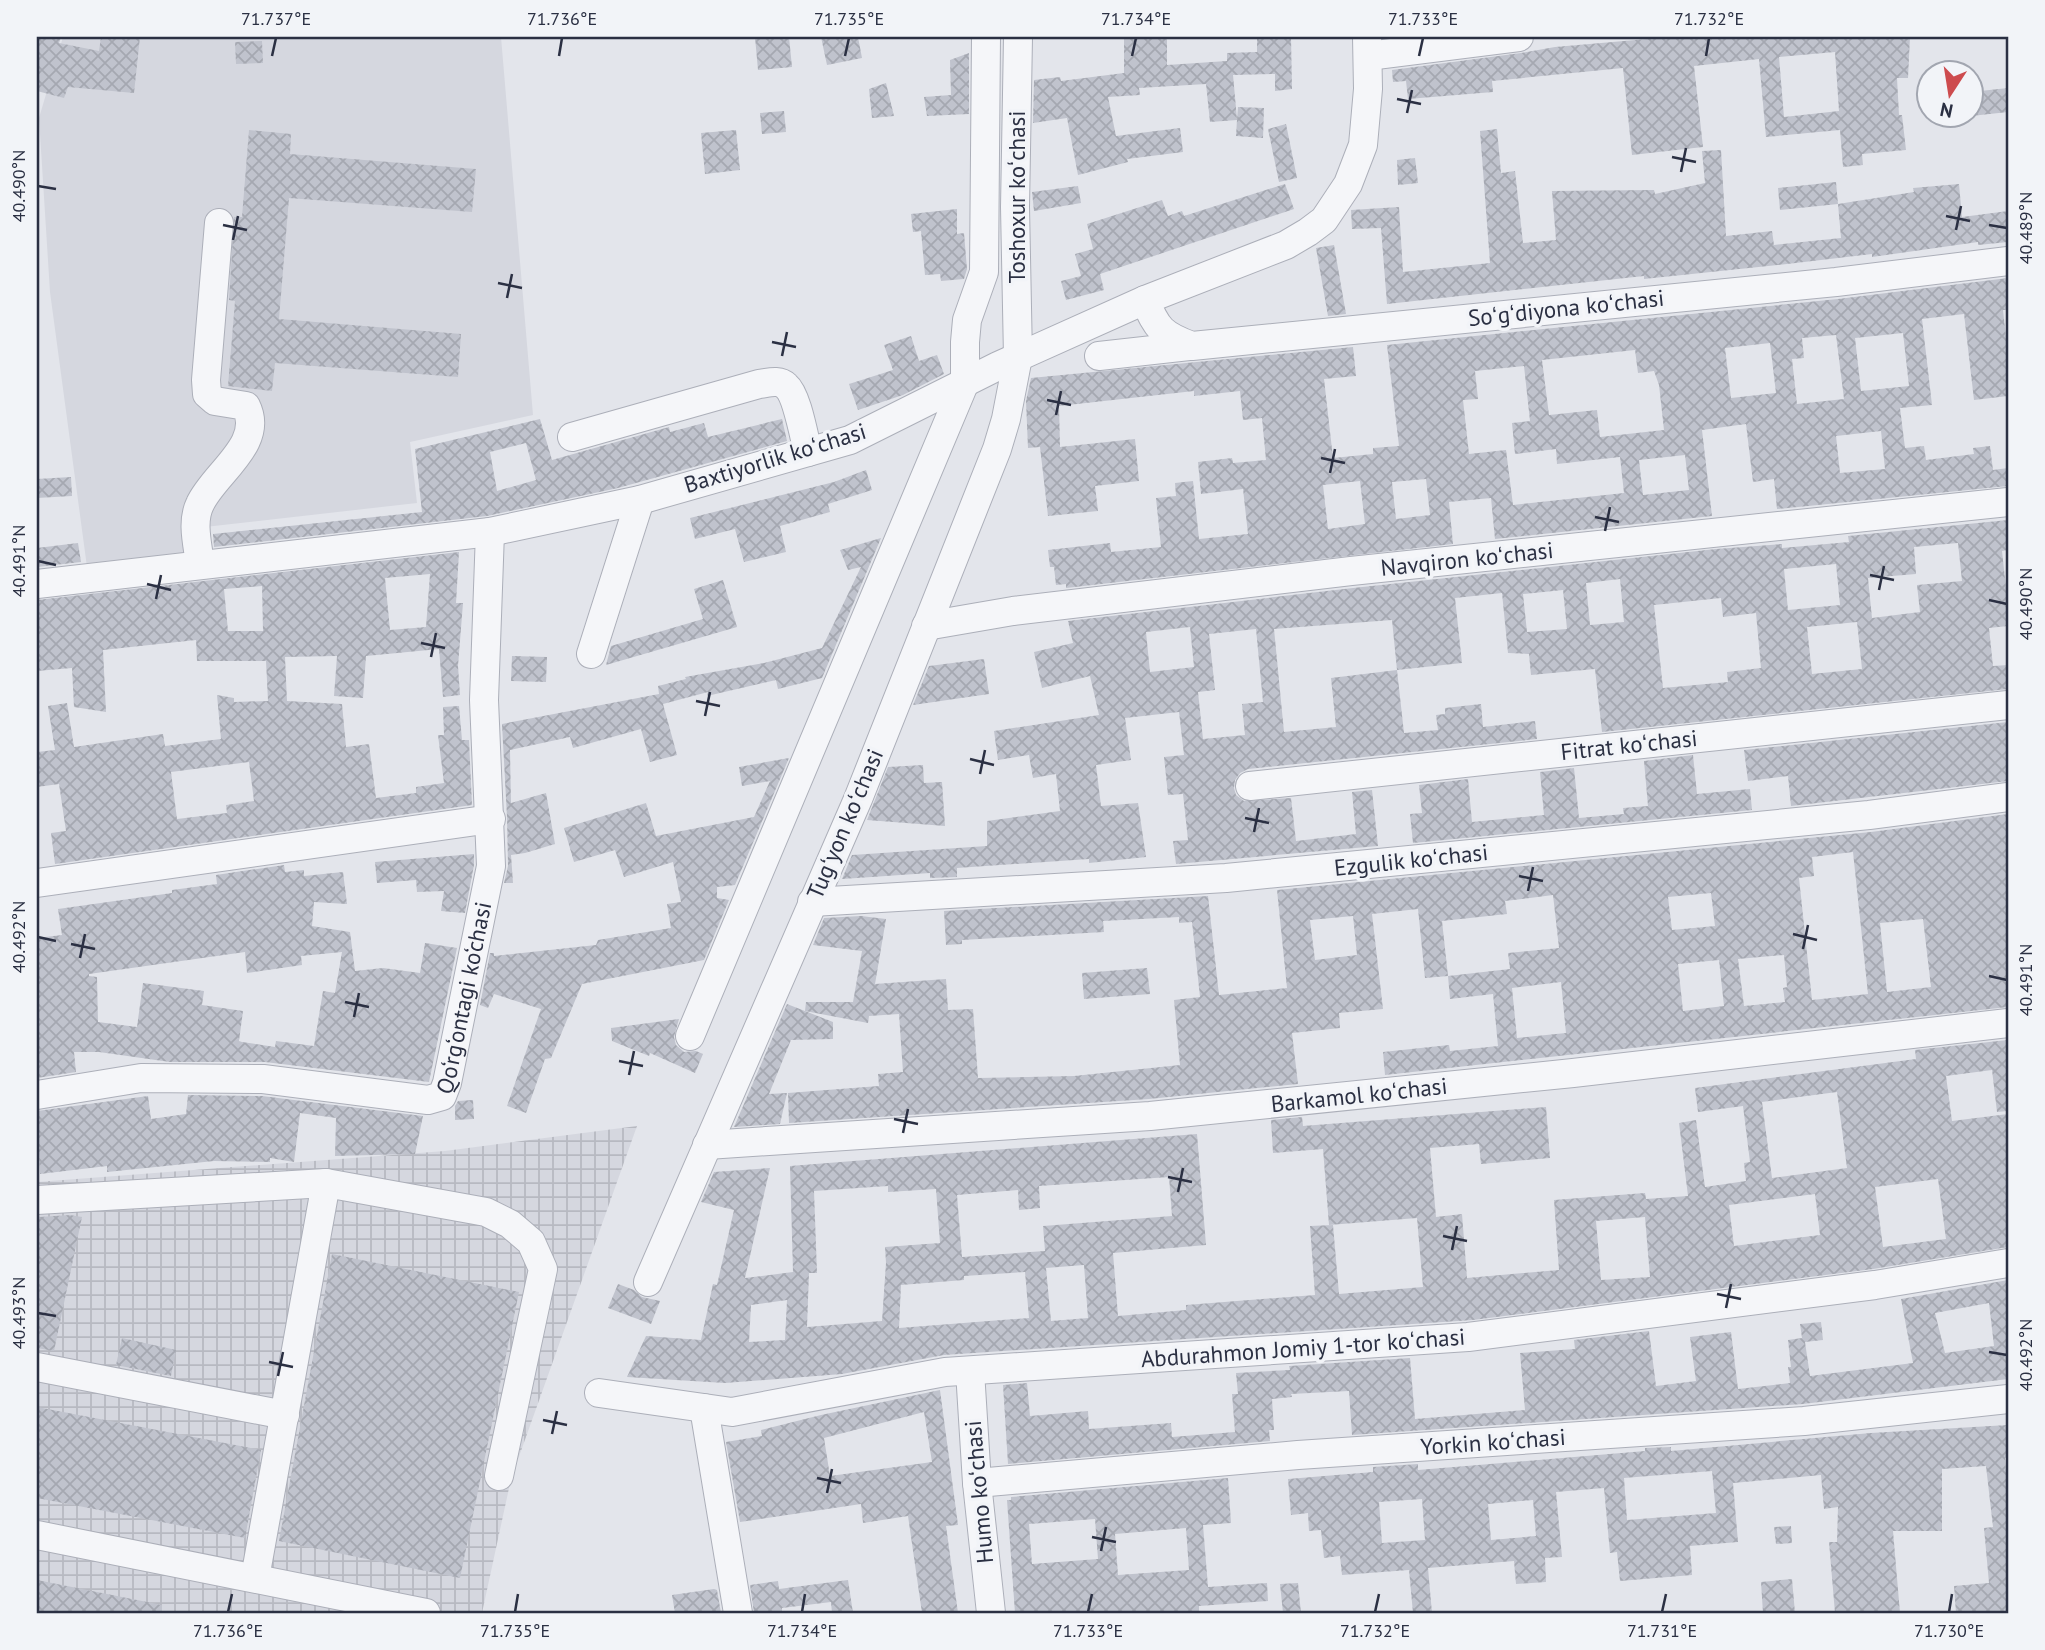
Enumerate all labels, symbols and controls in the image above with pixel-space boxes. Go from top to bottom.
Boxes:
text: 71.737°E [241,7,311,30]
text: 71.736°E [527,7,597,30]
text: 71.735°E [814,7,884,30]
text: 71.734°E [1101,7,1171,30]
text: 71.733°E [1388,7,1458,30]
text: 71.732°E [1674,7,1744,30]
north arrow [1916,60,1986,130]
text: N [1938,98,1955,124]
street label: Toshoxur koʻchasi [1002,111,1031,283]
text: 40.490°N [7,150,30,222]
text: 40.489°N [2014,192,2037,264]
street label: Soʻgʻdiyona koʻchasi [1466,283,1665,332]
street label: Baxtiyorlik koʻchasi [680,416,869,499]
text: 40.491°N [7,525,30,597]
street label: Navqiron koʻchasi [1379,535,1555,582]
text: 40.490°N [2014,568,2037,640]
street label: Fitrat koʻchasi [1559,723,1699,766]
street label: Tugʻyon koʻchasi [800,744,889,903]
street label: Ezgulik koʻchasi [1332,837,1489,882]
street label: Qo‘rg‘ontagi ko‘chasi [429,899,497,1098]
text: 40.492°N [7,901,30,973]
text: 40.491°N [2014,944,2037,1016]
street label: Barkamol koʻchasi [1269,1071,1449,1118]
text: 40.493°N [7,1277,30,1349]
text: 40.492°N [2014,1319,2037,1391]
street label: Abdurahmon Jomiy 1-tor koʻchasi [1140,1322,1466,1373]
street label: Humo koʻchasi [958,1419,999,1565]
street label: Yorkin koʻchasi [1419,1422,1566,1461]
text: 71.736°E [193,1619,263,1642]
text: 71.735°E [480,1619,550,1642]
text: 71.734°E [767,1619,837,1642]
text: 71.733°E [1053,1619,1123,1642]
text: 71.732°E [1340,1619,1410,1642]
text: 71.731°E [1627,1619,1697,1642]
text: 71.730°E [1914,1619,1984,1642]

